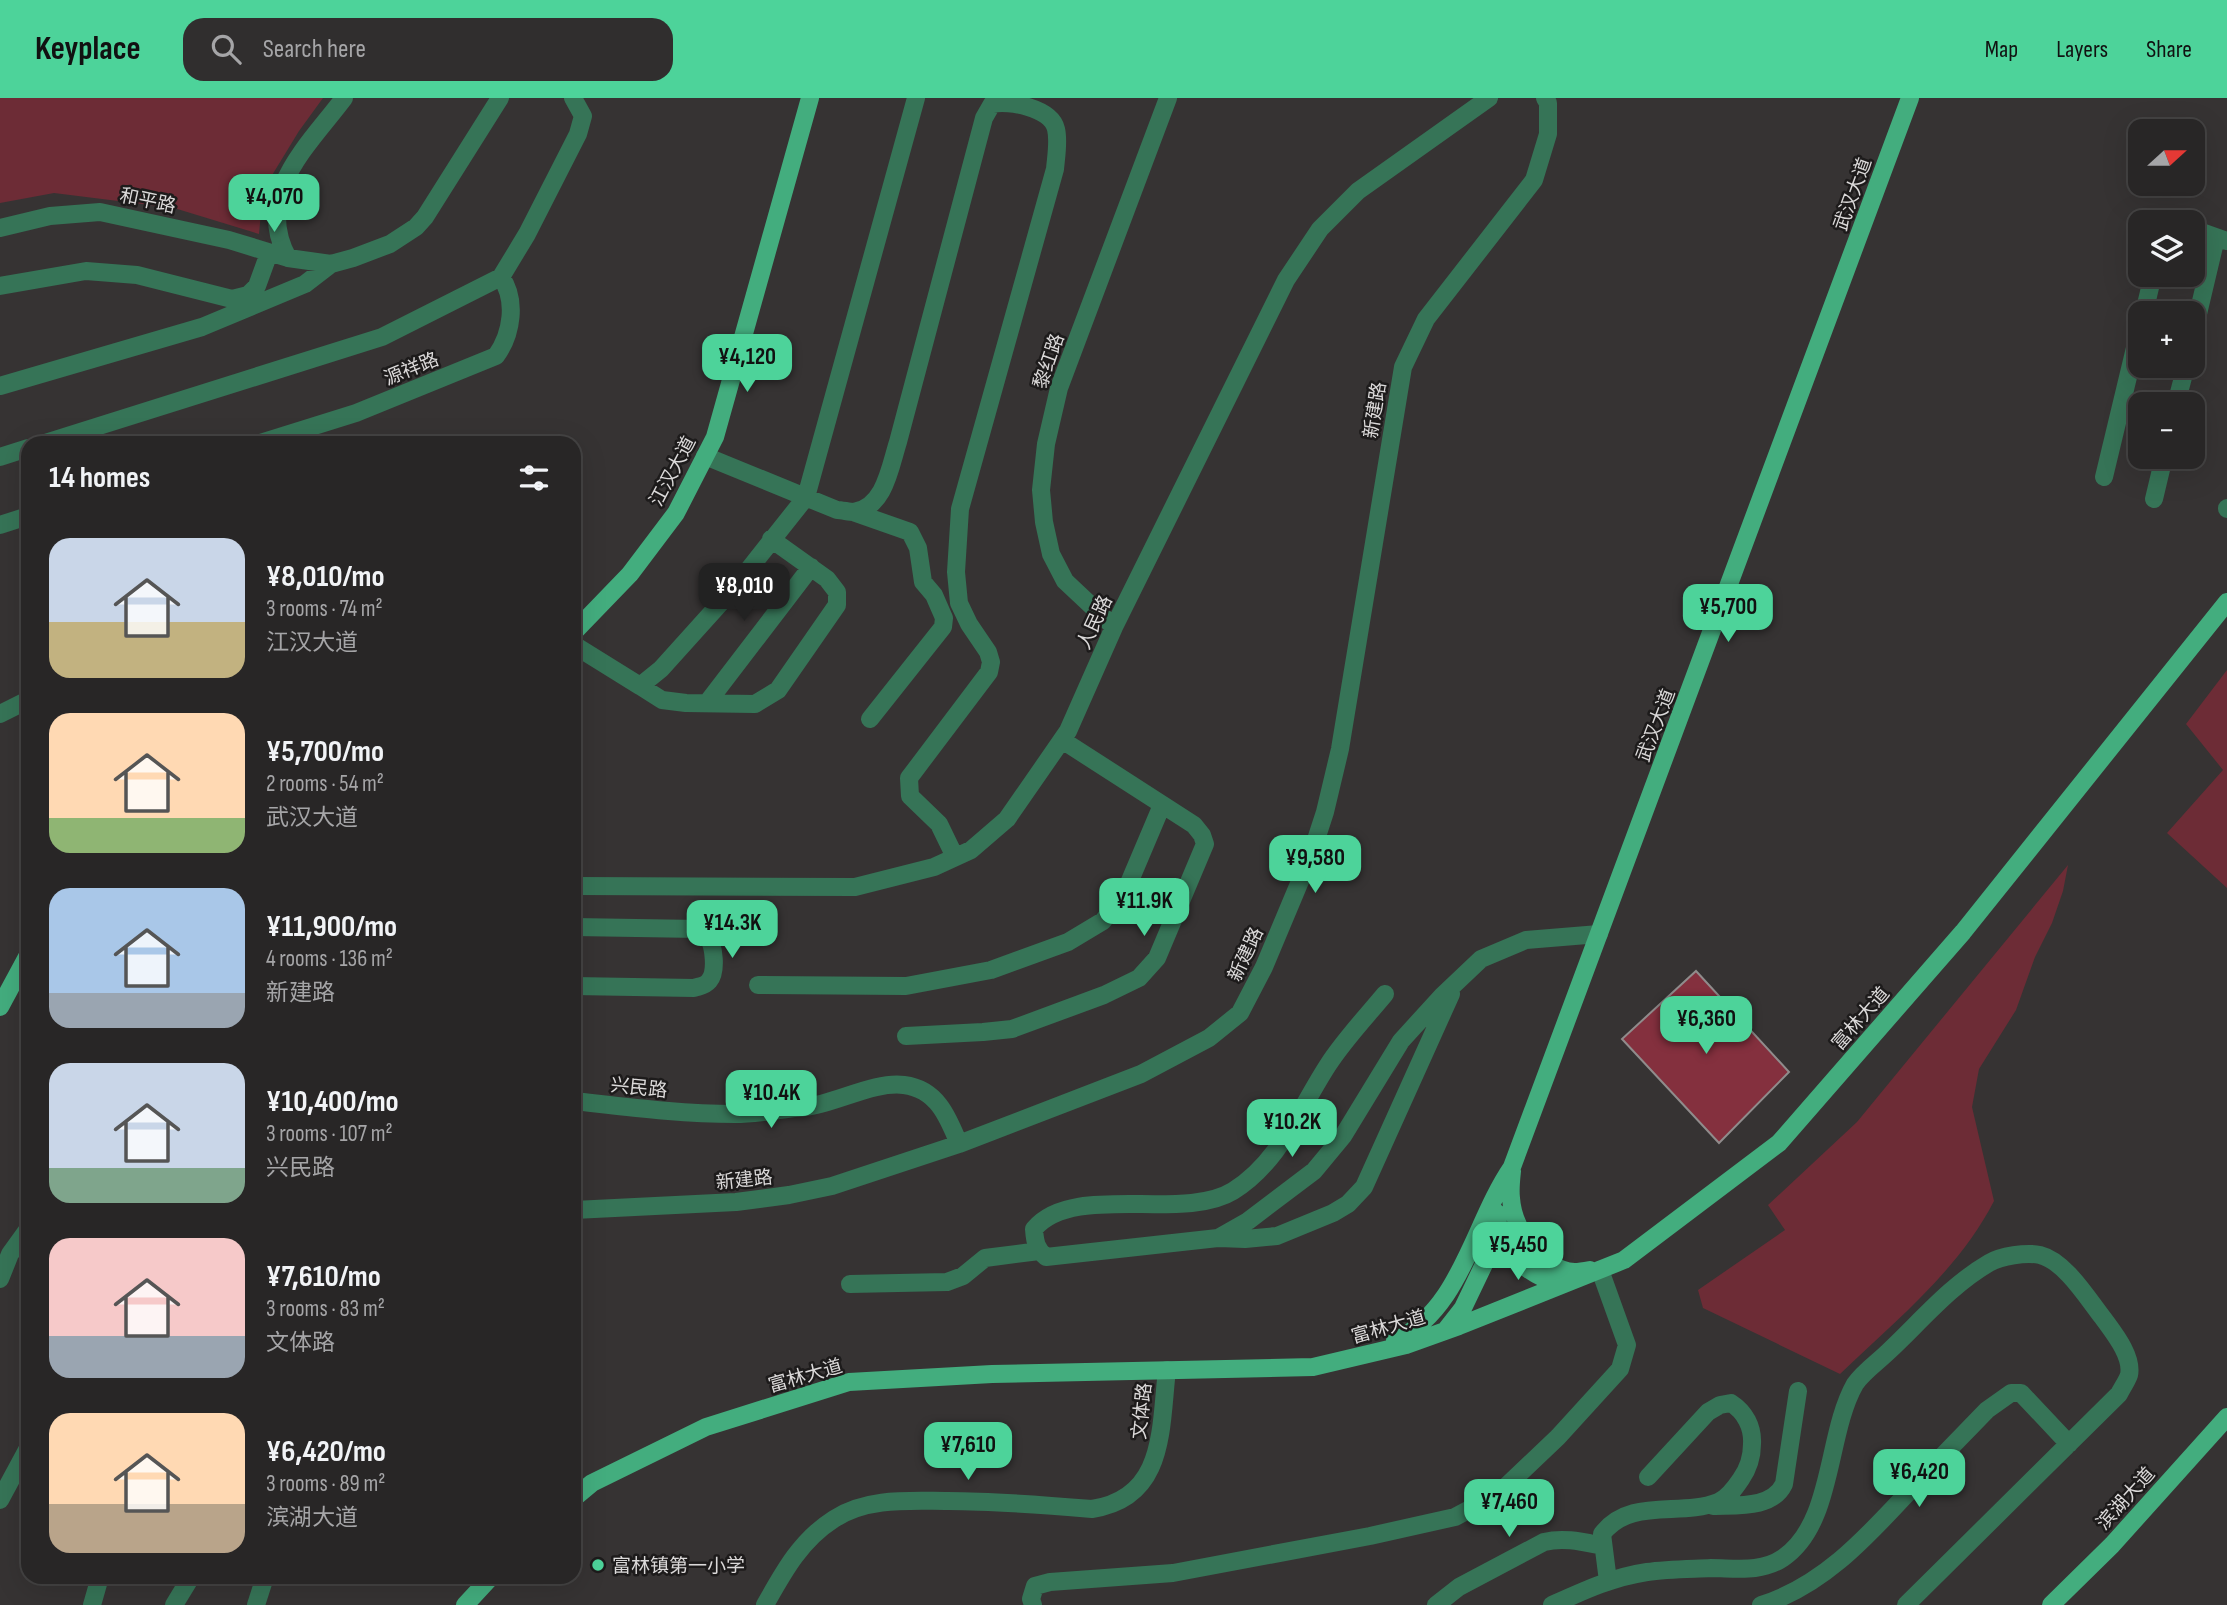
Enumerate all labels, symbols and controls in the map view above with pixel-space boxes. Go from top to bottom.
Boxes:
search box [183,18,673,81]
text: Keyplace [35,29,141,69]
icon: search [207,30,245,68]
text: Search here [263,34,366,65]
text: Map [1985,35,2018,64]
text: Layers [2056,35,2108,64]
text: Share [2146,35,2192,64]
north arrow [2128,119,2205,196]
map controls [2128,119,2205,469]
street label: 武汉大道 [1830,155,1877,234]
pin: ¥4,070 [217,174,331,234]
text: ¥4,070 [244,183,304,211]
street label: 和平路 [117,184,178,219]
button: layers [2128,210,2205,287]
button: + [2128,301,2205,378]
street label: 黎红路 [1029,331,1070,392]
pin: ¥4,120 [690,334,804,394]
text: ¥4,120 [718,343,776,371]
street label: 源祥路 [381,348,442,391]
street label: 新建路 [1360,380,1391,440]
button: − [2128,392,2205,469]
street label: 江汉大道 [645,433,701,511]
icon: filters [515,459,553,497]
text: 14 homes [49,460,150,496]
text: ¥8,010/mo [266,559,385,595]
pin: ¥8,010 [687,564,801,623]
icon: home [105,566,189,650]
text: ¥8,010 [715,572,773,600]
pin: ¥5,700 [1671,584,1785,644]
street label: 人民路 [1073,592,1118,653]
text: ¥5,700 [1699,593,1757,621]
text: 3 rooms · 74 m² [266,595,383,623]
text: 江汉大道 [266,629,358,657]
street label: 武汉大道 [1632,686,1681,765]
text: ¥5,700/mo [266,734,384,770]
icon: home [105,741,189,825]
text: 2 rooms · 54 m² [266,770,384,798]
text: 武汉大道 [266,804,358,832]
pin: ¥9,580 [1258,836,1372,895]
text: ¥9,580 [1285,844,1345,872]
pin: ¥11.9K [1087,878,1201,938]
text: ¥11.9K [1115,887,1173,915]
pin: ¥14.3K [675,900,789,960]
text: ¥11,900/mo [266,909,397,945]
text: ¥14.3K [703,909,761,937]
icon: home [105,916,189,1000]
street label: 新建路 [1224,924,1269,985]
text: 4 rooms · 136 m² [266,945,393,973]
text: 新建路 [266,979,335,1007]
street label: 富林大道 [1828,983,1895,1055]
pin: ¥6,360 [1649,996,1763,1056]
text: ¥6,360 [1676,1005,1736,1033]
pin: ¥10.4K [714,1070,828,1130]
street label: 兴民路 [609,1074,668,1103]
text: ¥10.4K [742,1079,800,1107]
text: ¥10,400/mo [266,1084,399,1120]
icon: home [105,1091,189,1175]
pin: ¥10.2K [1235,1100,1349,1159]
text: ¥10.2K [1263,1108,1321,1136]
text: 3 rooms · 107 m² [266,1120,393,1148]
text: 兴民路 [266,1154,335,1182]
street label: 新建路 [715,1166,774,1195]
pin: ¥5,450 [1461,1222,1575,1282]
text: ¥5,450 [1488,1231,1548,1259]
text: ¥7,610/mo [266,1259,381,1295]
icon: home [105,1266,189,1350]
text: 3 rooms · 83 m² [266,1295,385,1323]
street label: 富林大道 [1349,1306,1428,1349]
text: 文体路 [266,1329,335,1357]
street label: 富林大道 [766,1355,845,1398]
street label: 文体路 [1128,1382,1157,1441]
pin: ¥7,610 [911,1422,1025,1482]
text: ¥7,610 [940,1431,996,1459]
text: ¥6,420/mo [266,1434,386,1470]
icon: home [105,1441,189,1525]
pin: ¥6,420 [1862,1450,1976,1509]
text: ¥6,420 [1889,1458,1949,1486]
street label: 滨湖大道 [2092,1463,2160,1535]
text: 3 rooms · 89 m² [266,1470,385,1498]
pin: ¥7,460 [1452,1480,1566,1539]
text: ¥7,460 [1480,1488,1538,1516]
text: 滨湖大道 [266,1504,358,1532]
place label: 富林镇第一小学 [612,1555,745,1578]
marker: 富林镇第一小学 [590,1557,606,1573]

